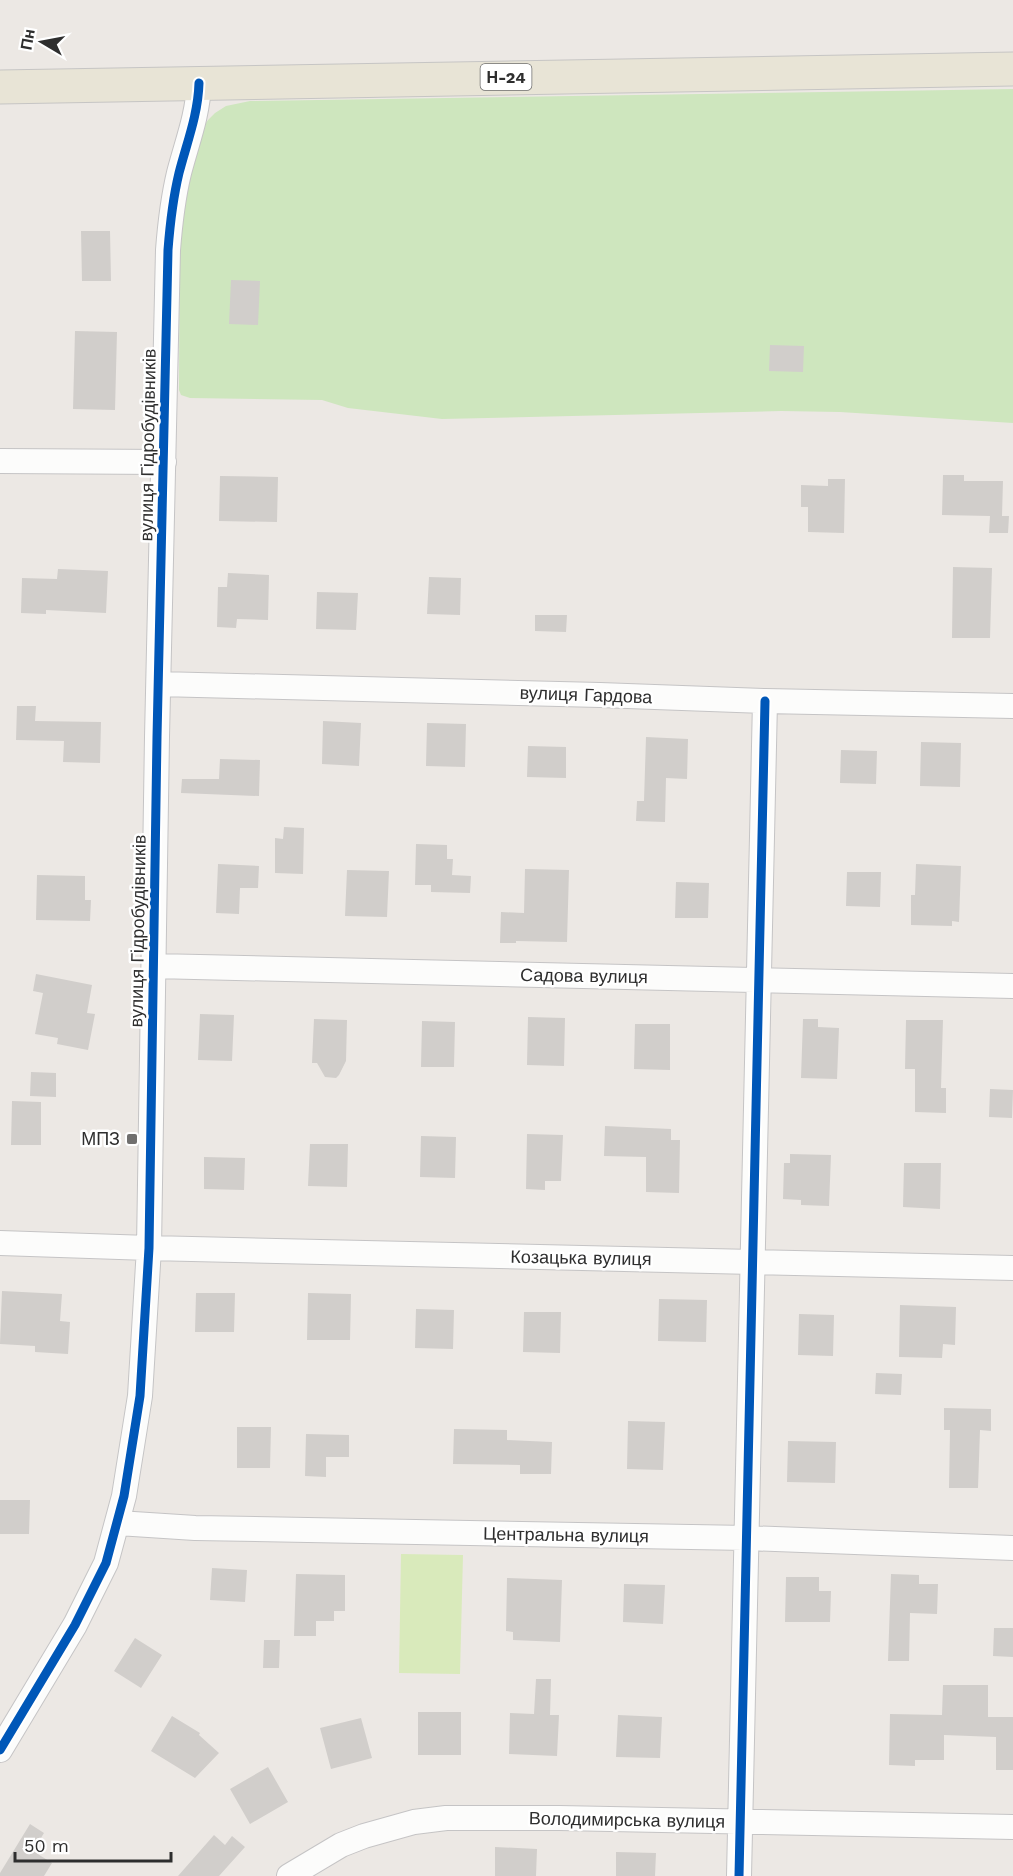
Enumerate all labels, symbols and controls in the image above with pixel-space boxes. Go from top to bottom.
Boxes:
north arrow [12,12,72,72]
text: Пн [17,27,39,52]
road number: Н-24 [480,64,532,90]
street label: вулиця Гідробудівників [135,349,160,541]
street label: вулиця Гардова [519,682,654,707]
street label: вулиця Гідробудівників [125,835,150,1027]
street label: Садова вулиця [520,964,648,987]
place label: МПЗ [81,1128,120,1149]
marker: МПЗ [125,1132,139,1146]
street label: Козацька вулиця [510,1246,652,1269]
street label: Центральна вулиця [483,1523,649,1546]
street label: Володимирська вулиця [529,1807,725,1832]
scale bar [15,1825,171,1863]
text: 50 m [24,1835,69,1856]

